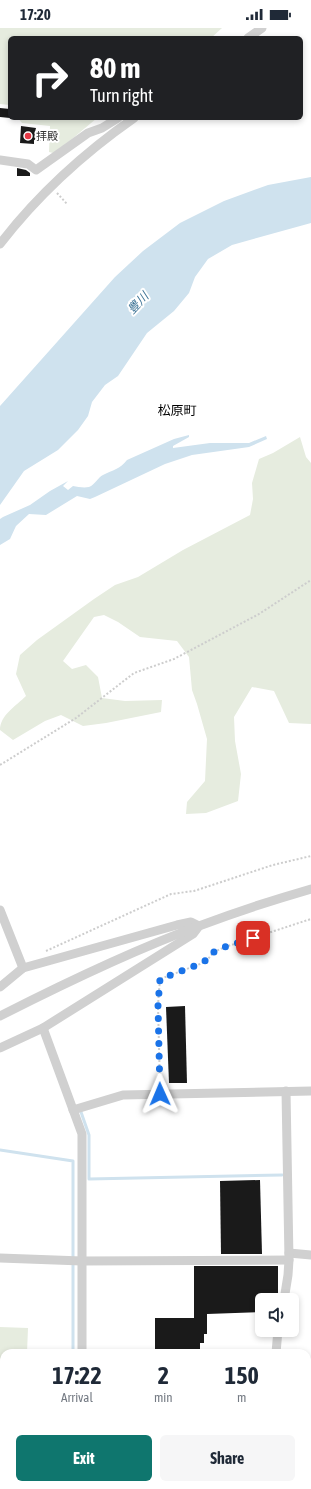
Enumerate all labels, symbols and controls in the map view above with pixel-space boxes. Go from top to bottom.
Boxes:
text: 17:20 [20,6,51,23]
icon: right [24,52,76,104]
text: 80 m [90,52,140,84]
text: Turn right [90,85,153,106]
place label: 拝殿 [36,130,58,142]
marker: 拝殿 [23,131,33,141]
water label: 豊川 [125,288,153,317]
district label: 松原町 [157,403,197,418]
pin [236,921,270,955]
icon: arrive [242,927,264,949]
position arrow [139,1073,181,1115]
map controls [255,1293,299,1337]
button: sound [255,1293,299,1337]
text: 17:22 [52,1362,102,1389]
text: 2 [158,1362,169,1389]
text: 150 [225,1362,259,1389]
text: Arrival [61,1390,93,1405]
text: min [154,1390,173,1405]
text: m [237,1390,246,1405]
button: Exit [16,1435,152,1481]
button: Share [160,1435,295,1481]

